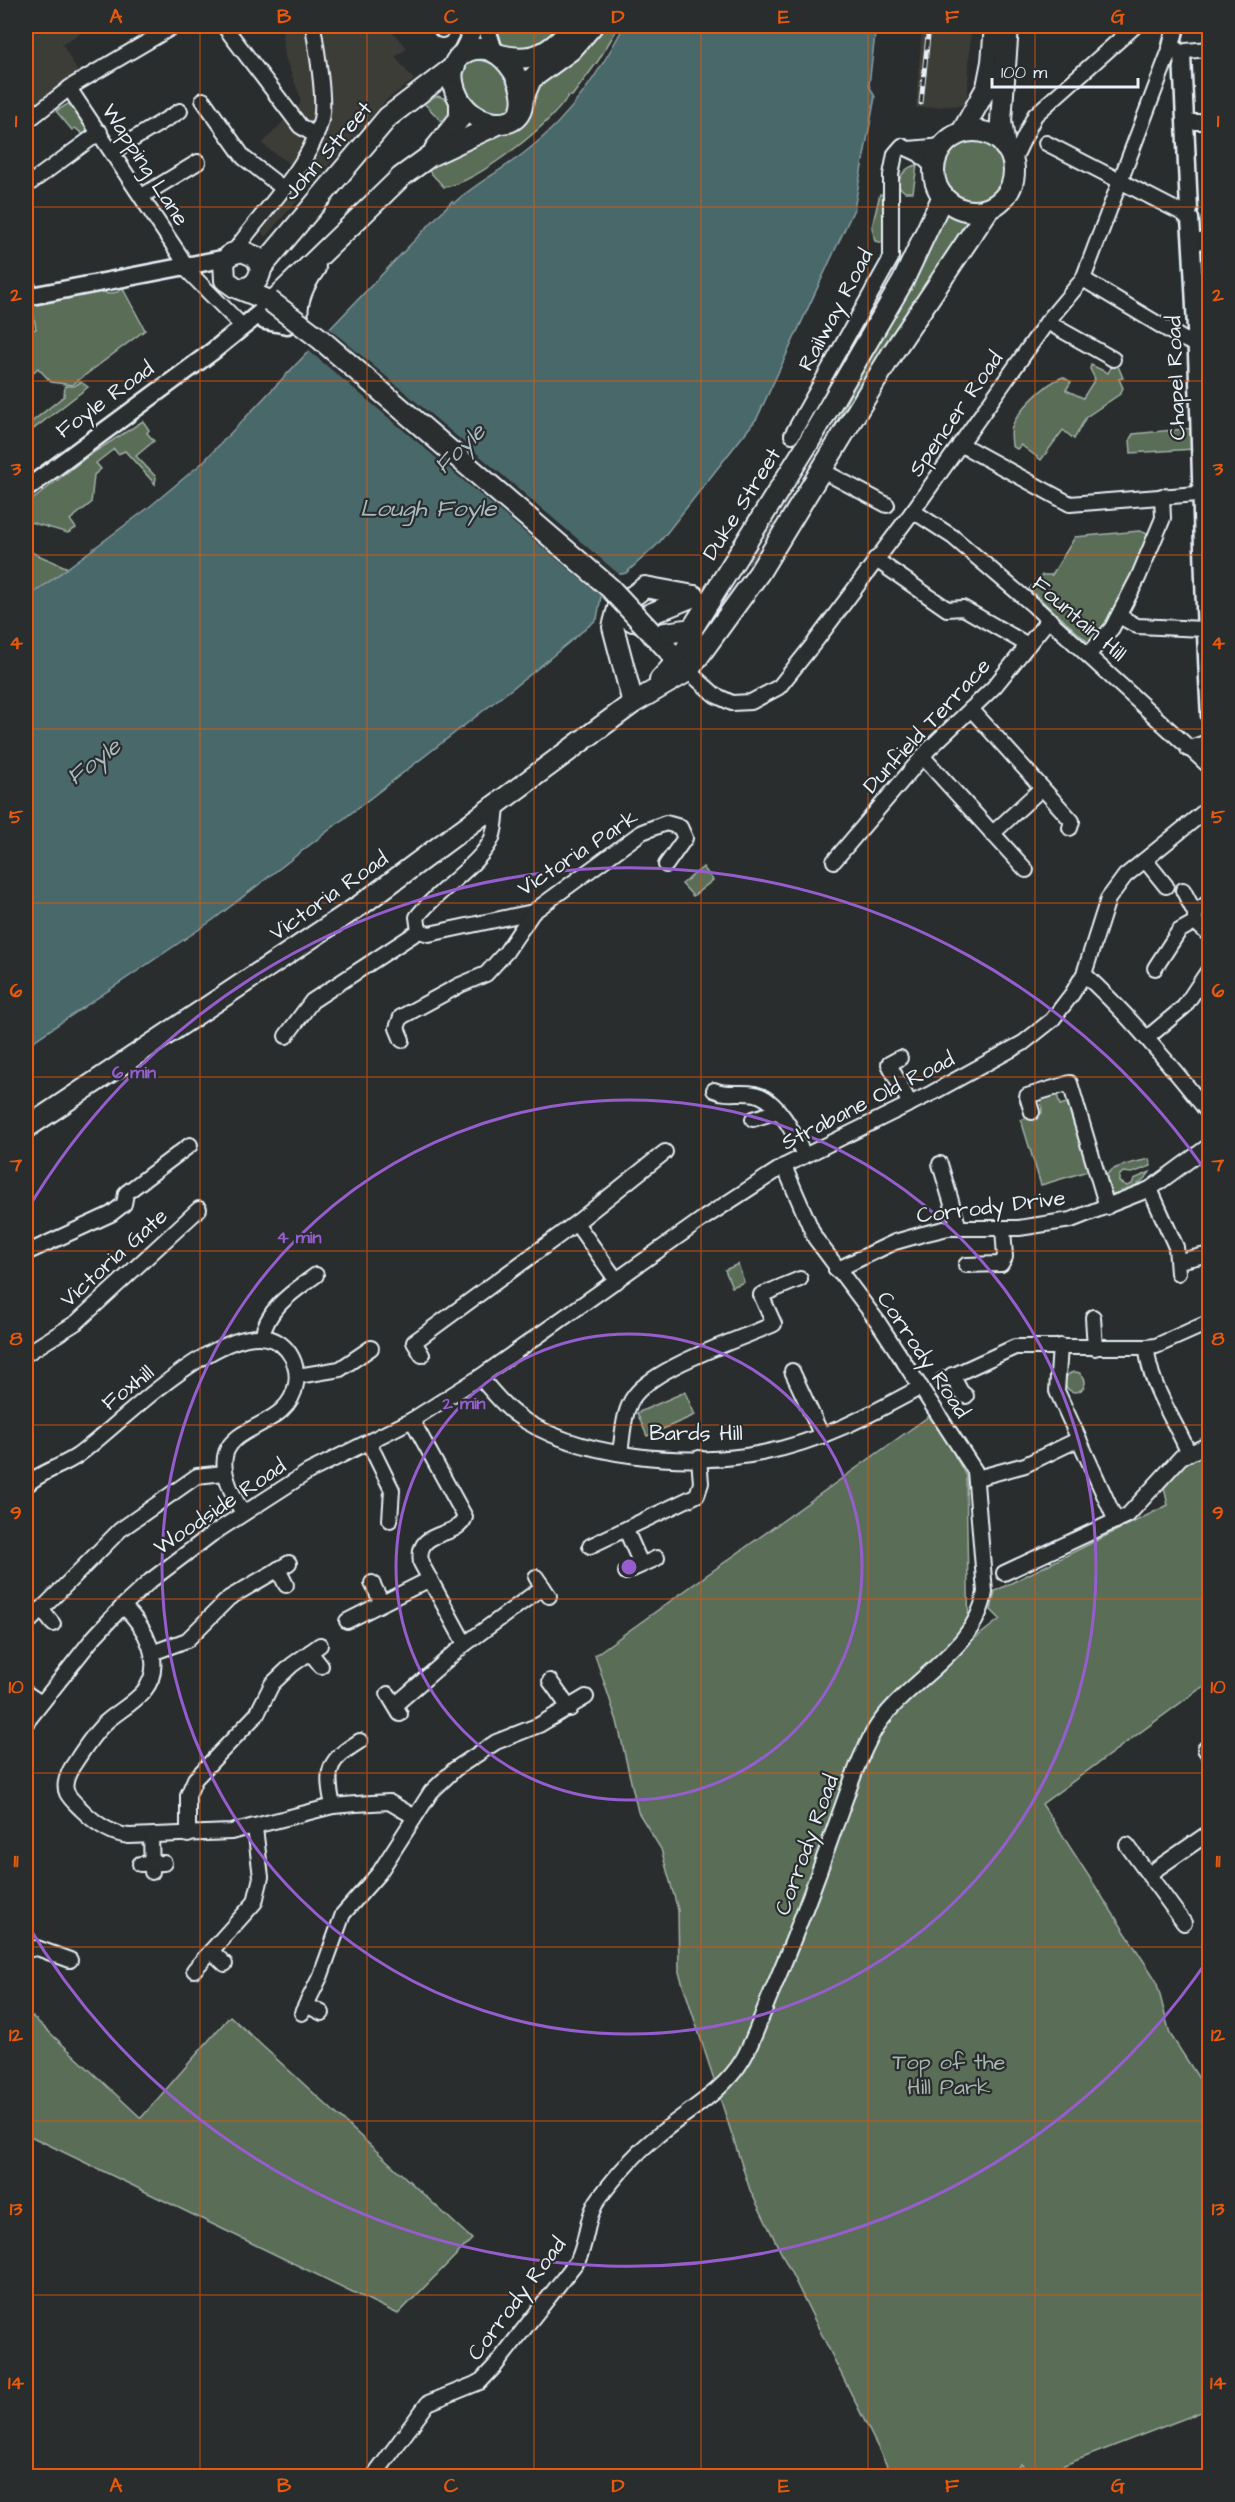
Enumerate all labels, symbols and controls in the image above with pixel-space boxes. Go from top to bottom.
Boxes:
text: A [110,3,123,31]
text: B [277,3,292,31]
text: C [444,3,459,31]
text: D [612,3,625,31]
text: E [778,3,790,31]
text: F [945,3,960,31]
text: G [1111,3,1125,31]
scale bar [992,51,1138,89]
text: 100 m [1001,60,1047,85]
street label: John Street [276,94,380,207]
street label: Wapping Lane [93,98,196,233]
text: 1 [15,107,18,135]
text: 1 [1217,107,1220,135]
street label: Railway Road [791,244,882,377]
text: 2 [9,281,22,309]
text: 2 [1211,281,1224,309]
street label: Chapel Road [1158,315,1194,441]
street label: Spencer Road [901,345,1011,483]
street label: Foyle Road [50,354,161,447]
water label: Foyle [427,415,494,482]
street label: Duke Street [695,442,789,566]
text: 3 [10,455,22,483]
text: 3 [1212,455,1224,483]
water label: Lough Foyle [360,492,497,527]
street label: Fountain Hill [1025,569,1133,669]
text: 4 [9,629,23,657]
text: 4 [1211,629,1225,657]
street label: Dunfield Terrace [856,651,998,801]
water label: Foyle [60,730,129,794]
street label: Victoria Park [511,802,645,904]
text: 5 [9,803,24,831]
text: 5 [1211,803,1226,831]
street label: Victoria Road [263,844,395,948]
text: 6 [10,977,23,1005]
text: 6 [1212,977,1225,1005]
street label: Strabane Old Road [776,1044,960,1158]
text: 6 min [112,1060,156,1085]
text: 7 [9,1151,23,1179]
text: 7 [1211,1151,1225,1179]
street label: Corrody Drive [915,1182,1067,1233]
street label: Victoria Gate [53,1201,175,1315]
text: 4 min [276,1225,322,1250]
street label: Corrody Road [868,1285,977,1425]
text: 8 [10,1325,23,1353]
text: 8 [1212,1325,1225,1353]
street label: Foxhill [95,1358,161,1418]
text: 2 min [441,1391,486,1416]
street label: Bards Hill [649,1418,743,1449]
street label: Woodside Road [148,1451,292,1563]
text: 9 [10,1499,22,1527]
text: 9 [1212,1499,1224,1527]
centre of rings [619,1557,639,1577]
text: 10 [8,1673,24,1701]
text: 10 [1210,1673,1226,1701]
street label: Corrody Road [767,1770,848,1920]
text: 11 [13,1847,19,1875]
text: 11 [1215,1847,1221,1875]
text: 12 [9,2021,24,2049]
text: 12 [1211,2021,1226,2049]
park label: Top of the Hill Park [892,2047,1006,2103]
text: 13 [10,2195,23,2223]
text: 13 [1212,2195,1225,2223]
street label: Corrody Road [460,2231,575,2368]
text: 14 [8,2369,24,2397]
text: 14 [1210,2369,1226,2397]
text: A [110,2472,123,2500]
text: B [277,2472,292,2500]
text: C [444,2472,459,2500]
text: D [612,2472,625,2500]
text: E [778,2472,790,2500]
text: F [945,2472,960,2500]
text: G [1111,2472,1125,2500]

